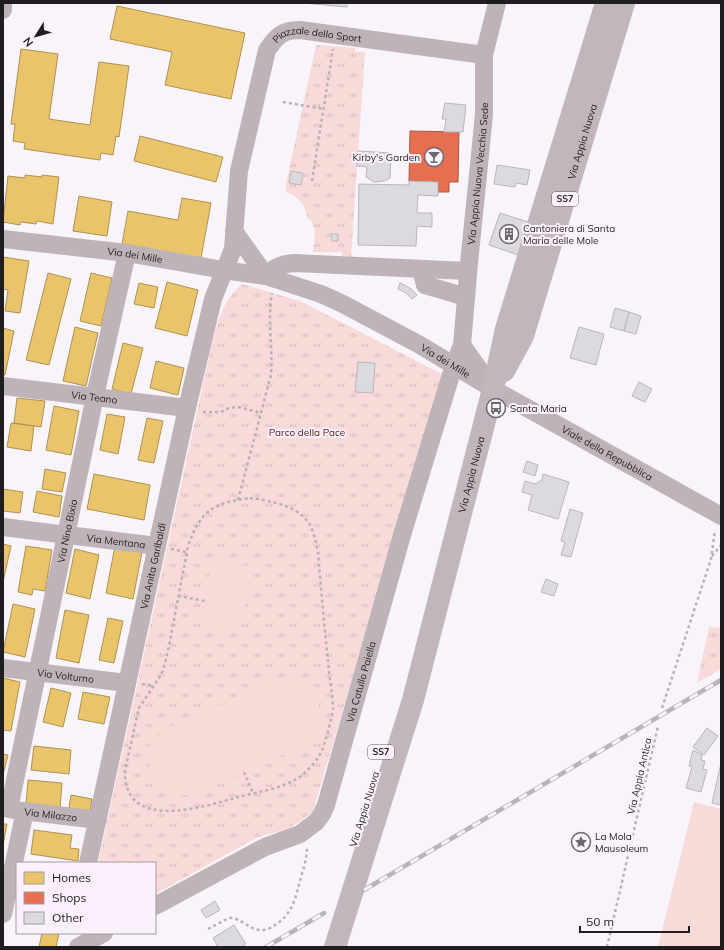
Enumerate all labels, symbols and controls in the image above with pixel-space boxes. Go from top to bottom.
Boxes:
north arrow [16,16,56,56]
street label: Piazzale dello Sport [269,24,363,46]
text: N [20,34,36,50]
street label: Via Appia Nuova Vecchia Sede [465,102,491,245]
street label: Via Appia Nuova [565,102,600,181]
bar icon: Kirby's Garden [423,146,445,168]
place label: Kirby's Garden [352,151,420,164]
road number: SS7 [552,192,578,206]
place label: Cantoniera di Santa Maria delle Mole [523,222,615,247]
building icon: Cantoniera di Santa Maria delle Mole [498,223,520,245]
street label: Via dei Mille [107,245,164,266]
street label: Via dei Mille [418,341,473,381]
street label: Via Teano [71,388,118,407]
bus stop icon: Santa Maria [485,397,507,419]
place label: Santa Maria [510,402,567,415]
street label: Viale della Repubblica [559,422,655,484]
park label: Parco della Pace [269,426,345,439]
street label: Via Appia Nuova [455,435,488,514]
street label: Via Nino Bixio [54,498,80,564]
street label: Via Anita Garibaldi [137,522,169,610]
street label: Via Mentana [86,531,146,552]
street label: Via Catullo Paiella [344,640,379,724]
street label: Via Volturno [36,666,95,686]
street label: Via Appia Antica [624,736,655,816]
road number: SS7 [368,745,394,759]
street label: Via Appia Nuova [347,770,382,849]
street label: Via Milazzo [23,805,78,825]
place label: La Mola Mausoleum [595,830,649,855]
place icon: La Mola Mausoleum [570,831,592,853]
legend [16,862,156,934]
text: Homes [52,870,91,885]
text: Shops [52,890,87,905]
scale bar [580,908,689,934]
text: Other [52,910,84,925]
text: 50 m [586,914,614,929]

